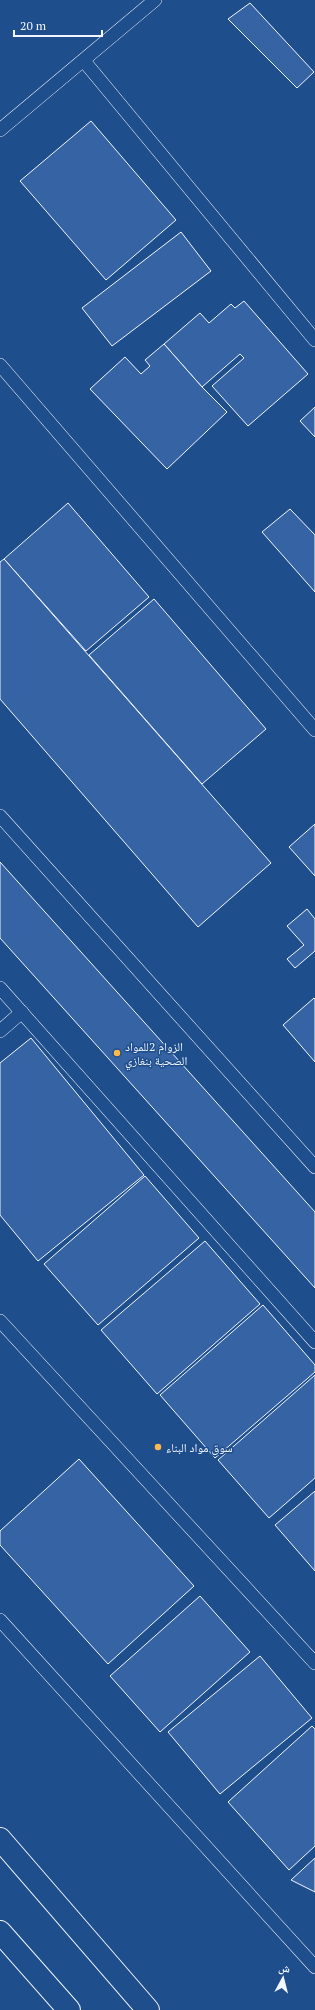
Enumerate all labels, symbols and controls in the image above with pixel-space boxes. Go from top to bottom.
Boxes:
scale bar [14,12,102,38]
text: 20 m [20,18,47,33]
place label: الزوام 2للمواد الصحية بنغازي [125,1039,187,1071]
marker: الزوام 2للمواد الصحية بنغازي [112,1048,122,1058]
place label: سوق مواد البناء [166,1440,233,1455]
marker: سوق مواد البناء [153,1442,163,1452]
north arrow [263,1958,303,1998]
text: ش [277,1960,291,1977]

